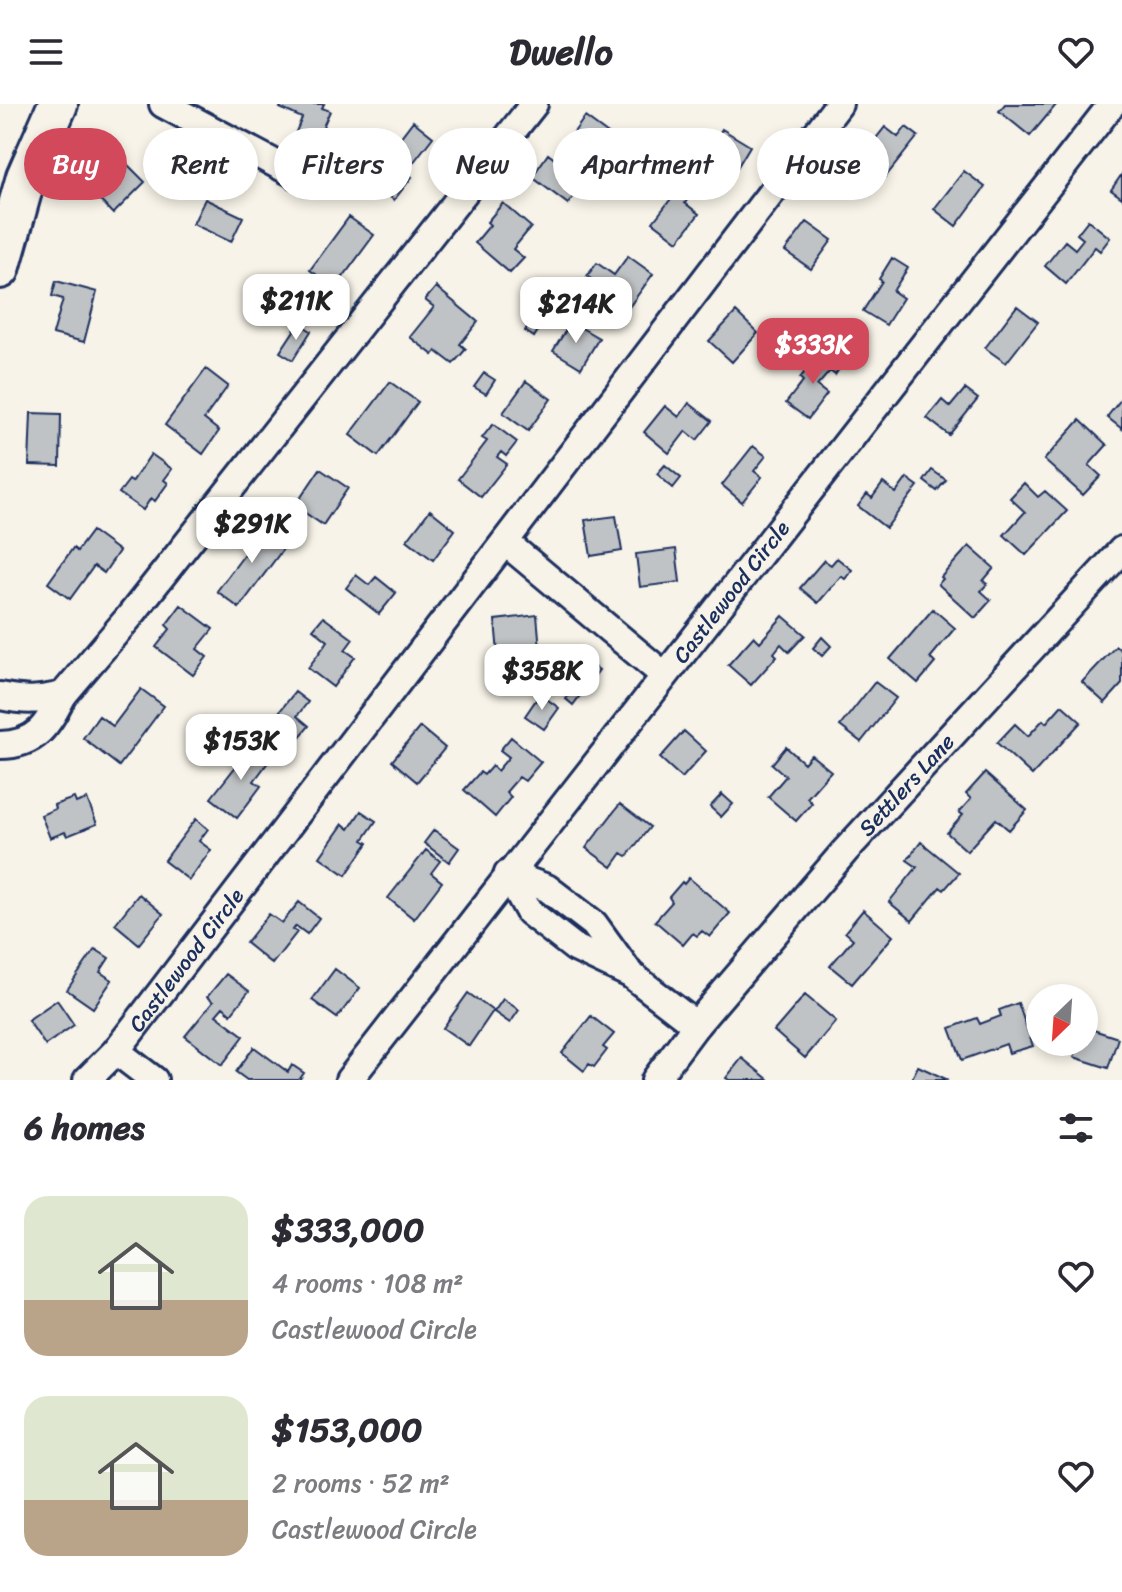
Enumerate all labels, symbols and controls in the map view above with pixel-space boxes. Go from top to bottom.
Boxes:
text: Dwello [509,20,613,84]
icon: menu [24,30,68,74]
icon: heart [1054,30,1098,74]
chip: Buy [24,128,127,200]
chip: Rent [143,128,258,200]
chip: Filters [274,128,412,200]
chip: New [428,128,537,200]
chip: Apartment [553,128,741,200]
chip: House [757,128,889,200]
pin: $211K [240,274,352,342]
text: $211K [261,277,331,323]
pin: $214K [520,277,632,345]
text: $214K [538,280,614,326]
pin: $333K [757,318,869,386]
text: $333K [775,321,851,367]
pin: $291K [196,497,308,565]
text: $291K [214,500,290,546]
street label: Castlewood Circle [662,511,800,672]
pin: $358K [486,644,598,712]
text: $358K [502,647,582,693]
pin: $153K [185,714,297,782]
text: $153K [204,717,278,763]
street label: Settlers Lane [848,724,965,846]
street label: Castlewood Circle [118,879,255,1041]
north arrow [1026,984,1098,1056]
map controls [1026,984,1098,1056]
text: 6 homes [24,1098,145,1158]
icon: filters [1054,1106,1098,1150]
text: $333,000 [272,1200,425,1260]
icon: home [88,1228,184,1324]
icon: heart [1054,1254,1098,1298]
text: 4 rooms · 108 m² [272,1260,463,1306]
text: Castlewood Circle [272,1306,477,1352]
text: $153,000 [272,1400,423,1460]
icon: home [88,1428,184,1524]
icon: heart [1054,1454,1098,1498]
text: 2 rooms · 52 m² [272,1460,450,1506]
text: Castlewood Circle [272,1506,477,1552]

